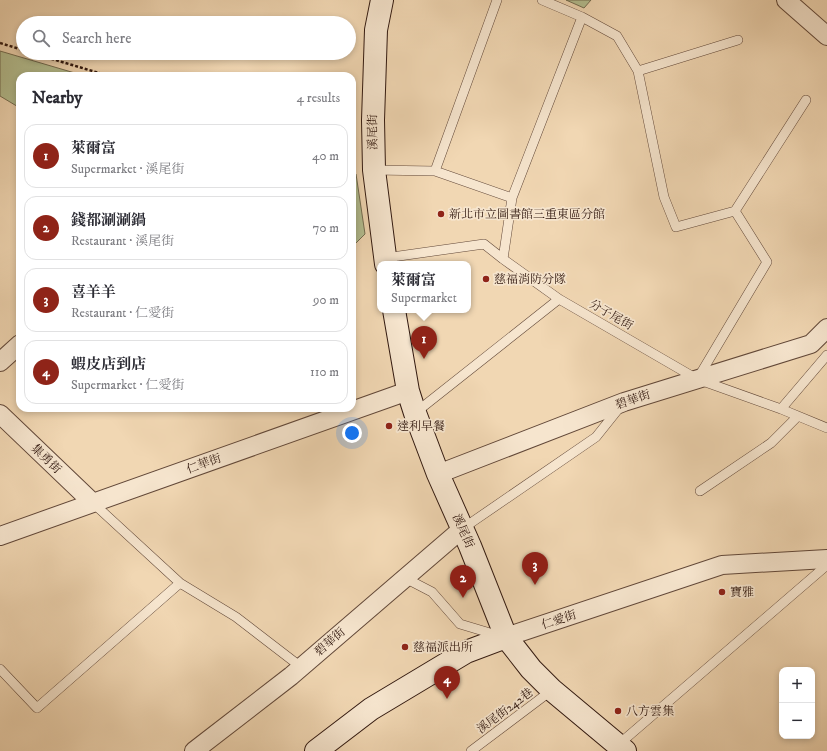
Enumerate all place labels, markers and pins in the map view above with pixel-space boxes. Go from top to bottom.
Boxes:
place label: 新北市立圖書館三重東區分館 [449,207,605,222]
marker: 新北市立圖書館三重東區分館 [436,209,446,219]
place label: 慈福消防分隊 [494,272,566,287]
marker: 慈福消防分隊 [481,274,491,284]
pin: 1 [411,326,437,359]
place label: 達利早餐 [397,419,445,434]
marker: 達利早餐 [384,421,394,431]
pin: 3 [522,552,548,585]
pin: 2 [450,565,476,598]
place label: 寶雅 [730,585,754,600]
marker: 寶雅 [717,587,727,597]
place label: 慈福派出所 [413,640,473,655]
marker: 慈福派出所 [400,642,410,652]
pin: 4 [434,666,460,699]
place label: 八方雲集 [626,704,674,719]
marker: 八方雲集 [613,706,623,716]

